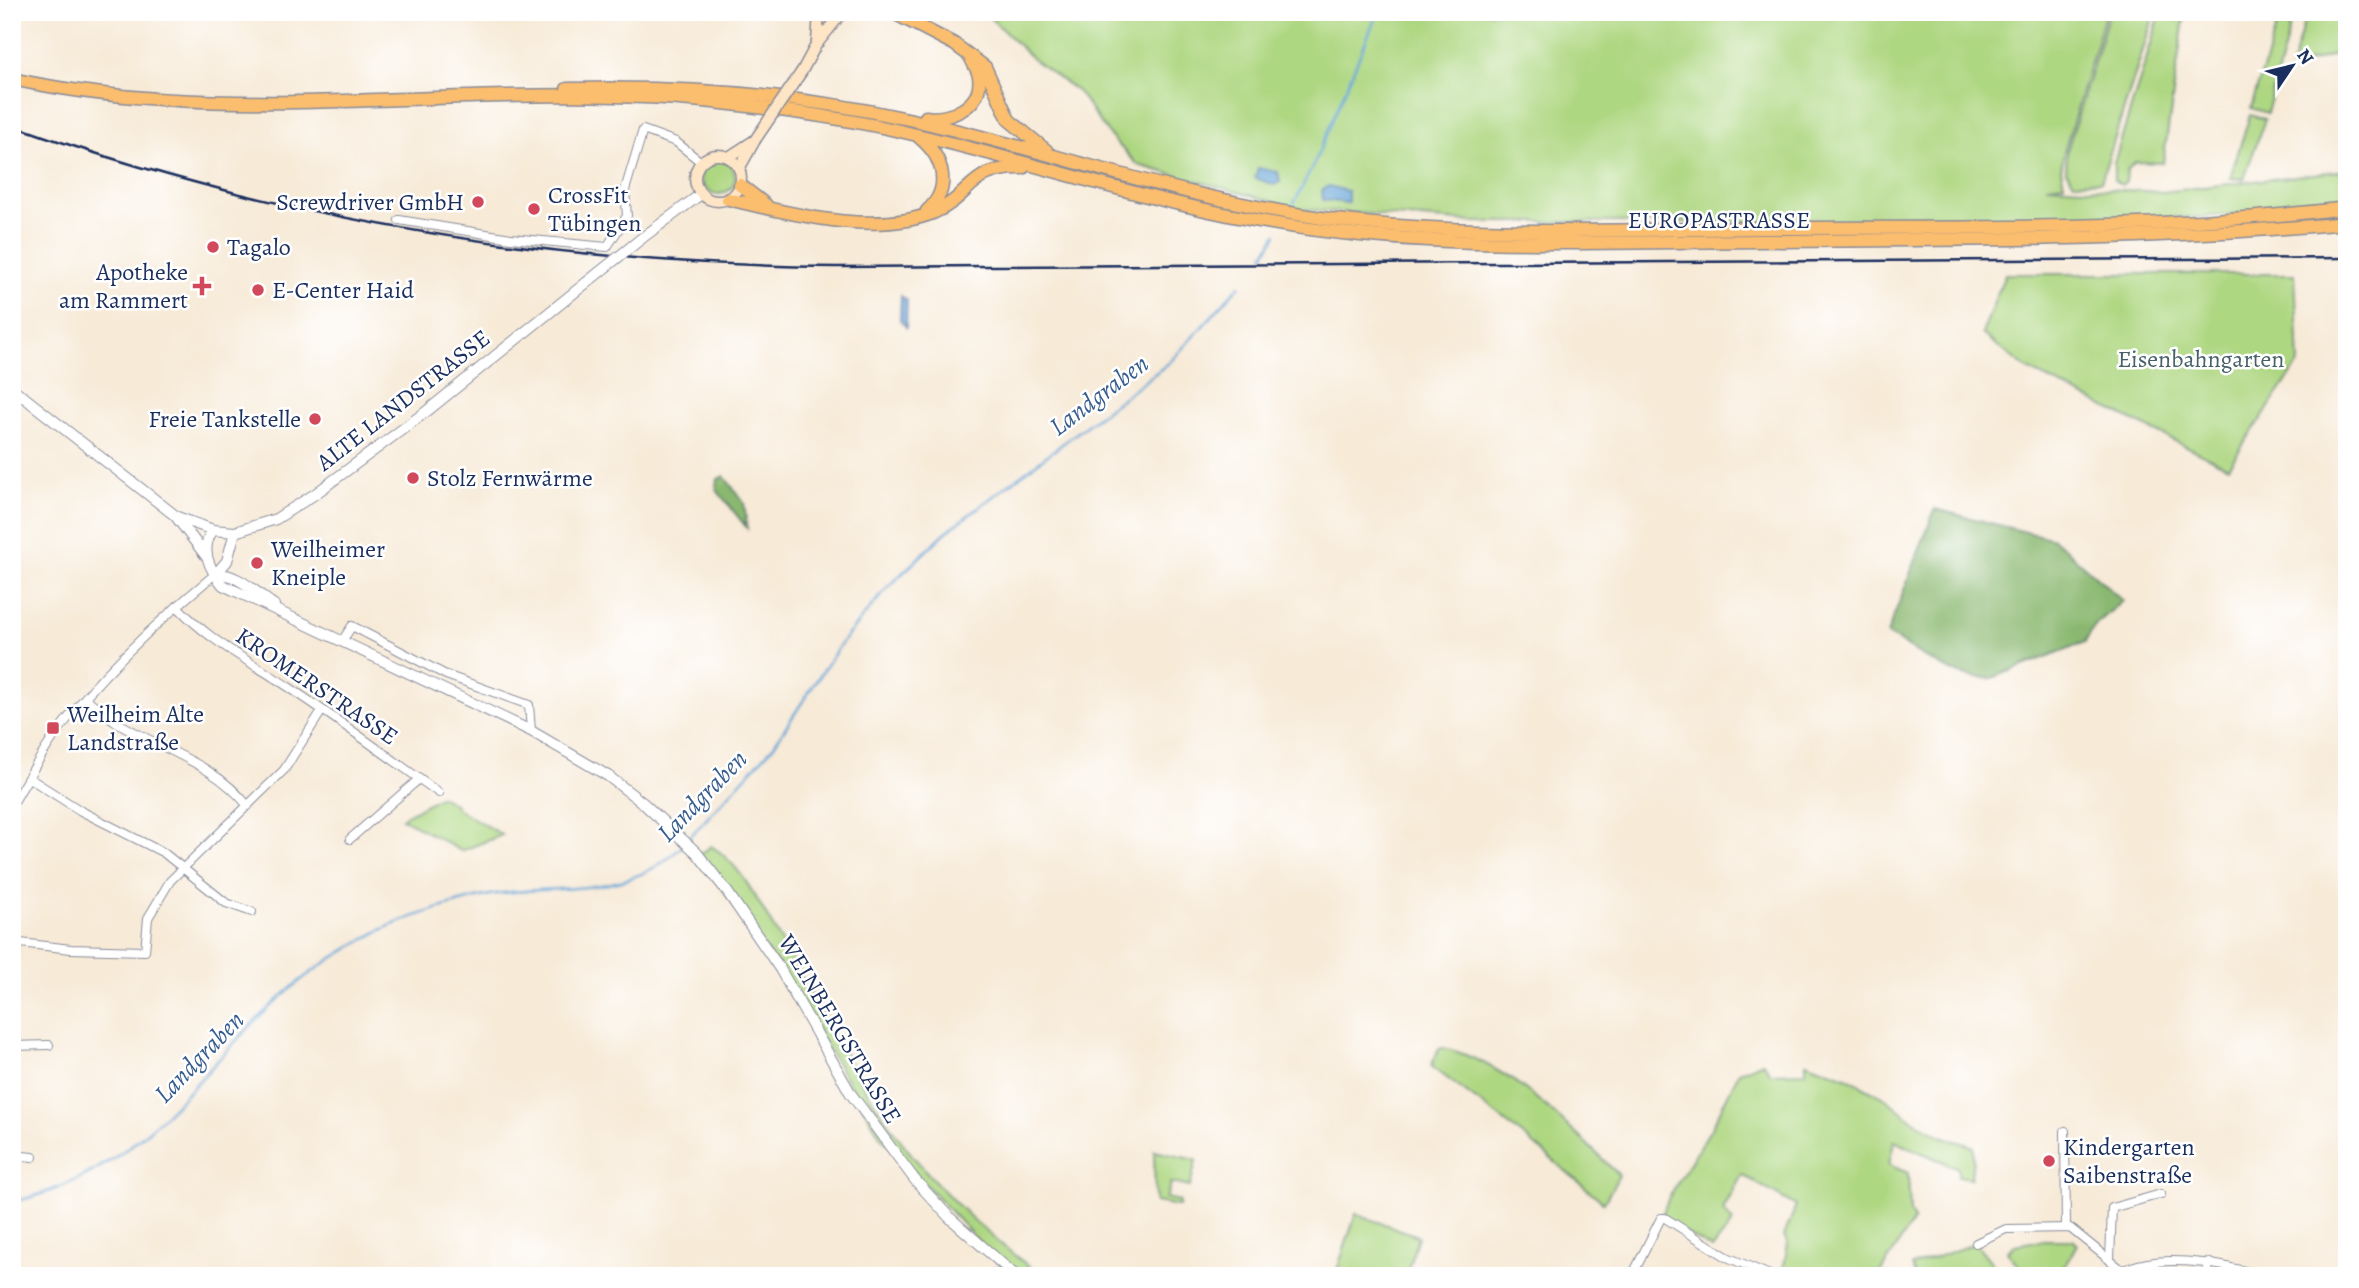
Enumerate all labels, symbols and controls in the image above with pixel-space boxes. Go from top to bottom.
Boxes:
north arrow [2258,32,2328,102]
text: N [2290,44,2320,70]
place label: CrossFit Tübingen [548,179,641,239]
place label: Screwdriver GmbH [276,186,464,218]
marker: Screwdriver GmbH [470,194,486,210]
marker: CrossFit Tübingen [526,201,542,217]
street label: EUROPASTRASSE [1628,204,1810,236]
place label: Tagalo [227,231,291,263]
marker: Tagalo [205,239,221,255]
place label: Apotheke am Rammert [59,256,188,316]
place label: E-Center Haid [272,274,414,306]
marker: Apotheke am Rammert [194,278,210,294]
marker: E-Center Haid [250,282,266,298]
street label: ALTE LANDSTRASSE [309,322,497,479]
park label: Eisenbahngarten [2117,343,2285,375]
water label: Landgraben [1042,346,1156,444]
place label: Freie Tankstelle [148,403,301,435]
marker: Freie Tankstelle [307,411,323,427]
place label: Stolz Fernwärme [427,462,593,494]
marker: Stolz Fernwärme [405,470,421,486]
place label: Weilheimer Kneiple [270,533,385,593]
marker: Weilheimer Kneiple [249,555,265,571]
street label: KROMERSTRASSE [230,620,404,752]
place label: Weilheim Alte Landstraße [66,698,204,758]
marker: Weilheim Alte Landstraße [45,720,61,736]
water label: Landgraben [649,742,755,850]
street label: WEINBERGSTRASSE [770,928,909,1130]
water label: Landgraben [146,1003,252,1111]
place label: Kindergarten Saibenstraße [2063,1131,2195,1191]
marker: Kindergarten Saibenstraße [2041,1153,2057,1169]

